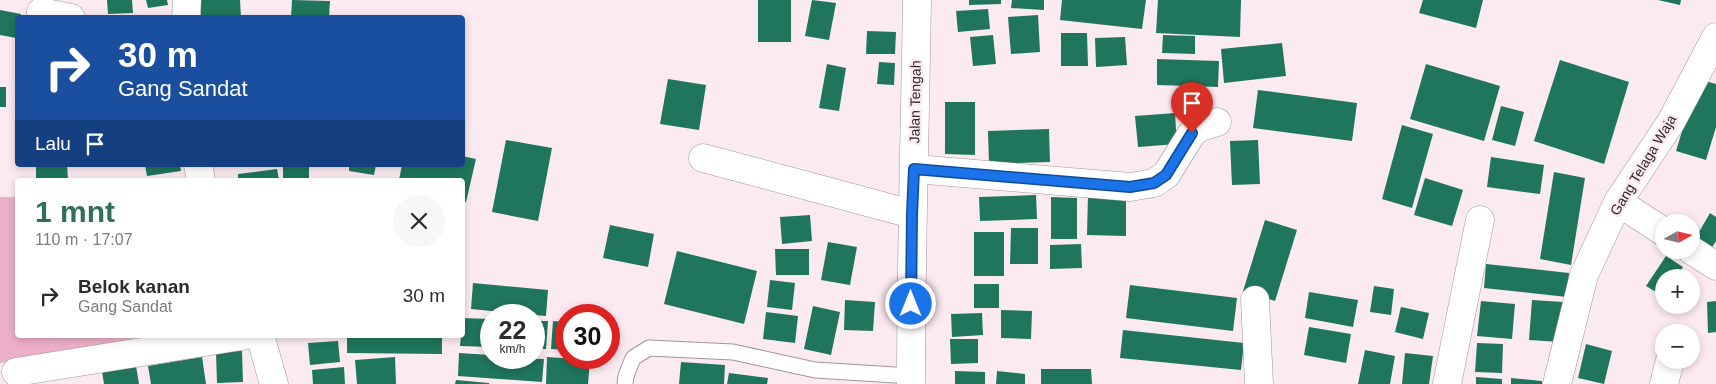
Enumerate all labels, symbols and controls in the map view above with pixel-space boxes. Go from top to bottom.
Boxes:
icon: right [35,35,100,100]
text: 30 m [118,35,198,74]
street label: Jalan Tengah [906,60,924,144]
text: Gang Sandat [118,76,248,101]
pin [1171,82,1213,133]
icon: arrive [1178,89,1206,117]
street label: Gang Telaga Waja [1607,112,1679,218]
icon: arrive [81,130,109,158]
text: Lalu [35,133,71,154]
text: 1 mnt [35,195,115,228]
button: close [393,195,445,247]
north arrow [1655,214,1700,259]
map controls [1655,214,1700,369]
text: 110 m · 17:07 [35,231,133,248]
button: + [1655,269,1700,314]
text: Belok kanan [78,276,190,297]
position arrow [884,277,936,329]
icon: right [35,282,63,310]
text: 30 m [403,285,445,306]
text: Gang Sandat [78,298,172,315]
speed limit sign: 30 [555,304,620,369]
text: 22 [499,316,526,344]
button: − [1655,324,1700,369]
text: km/h [499,342,526,356]

